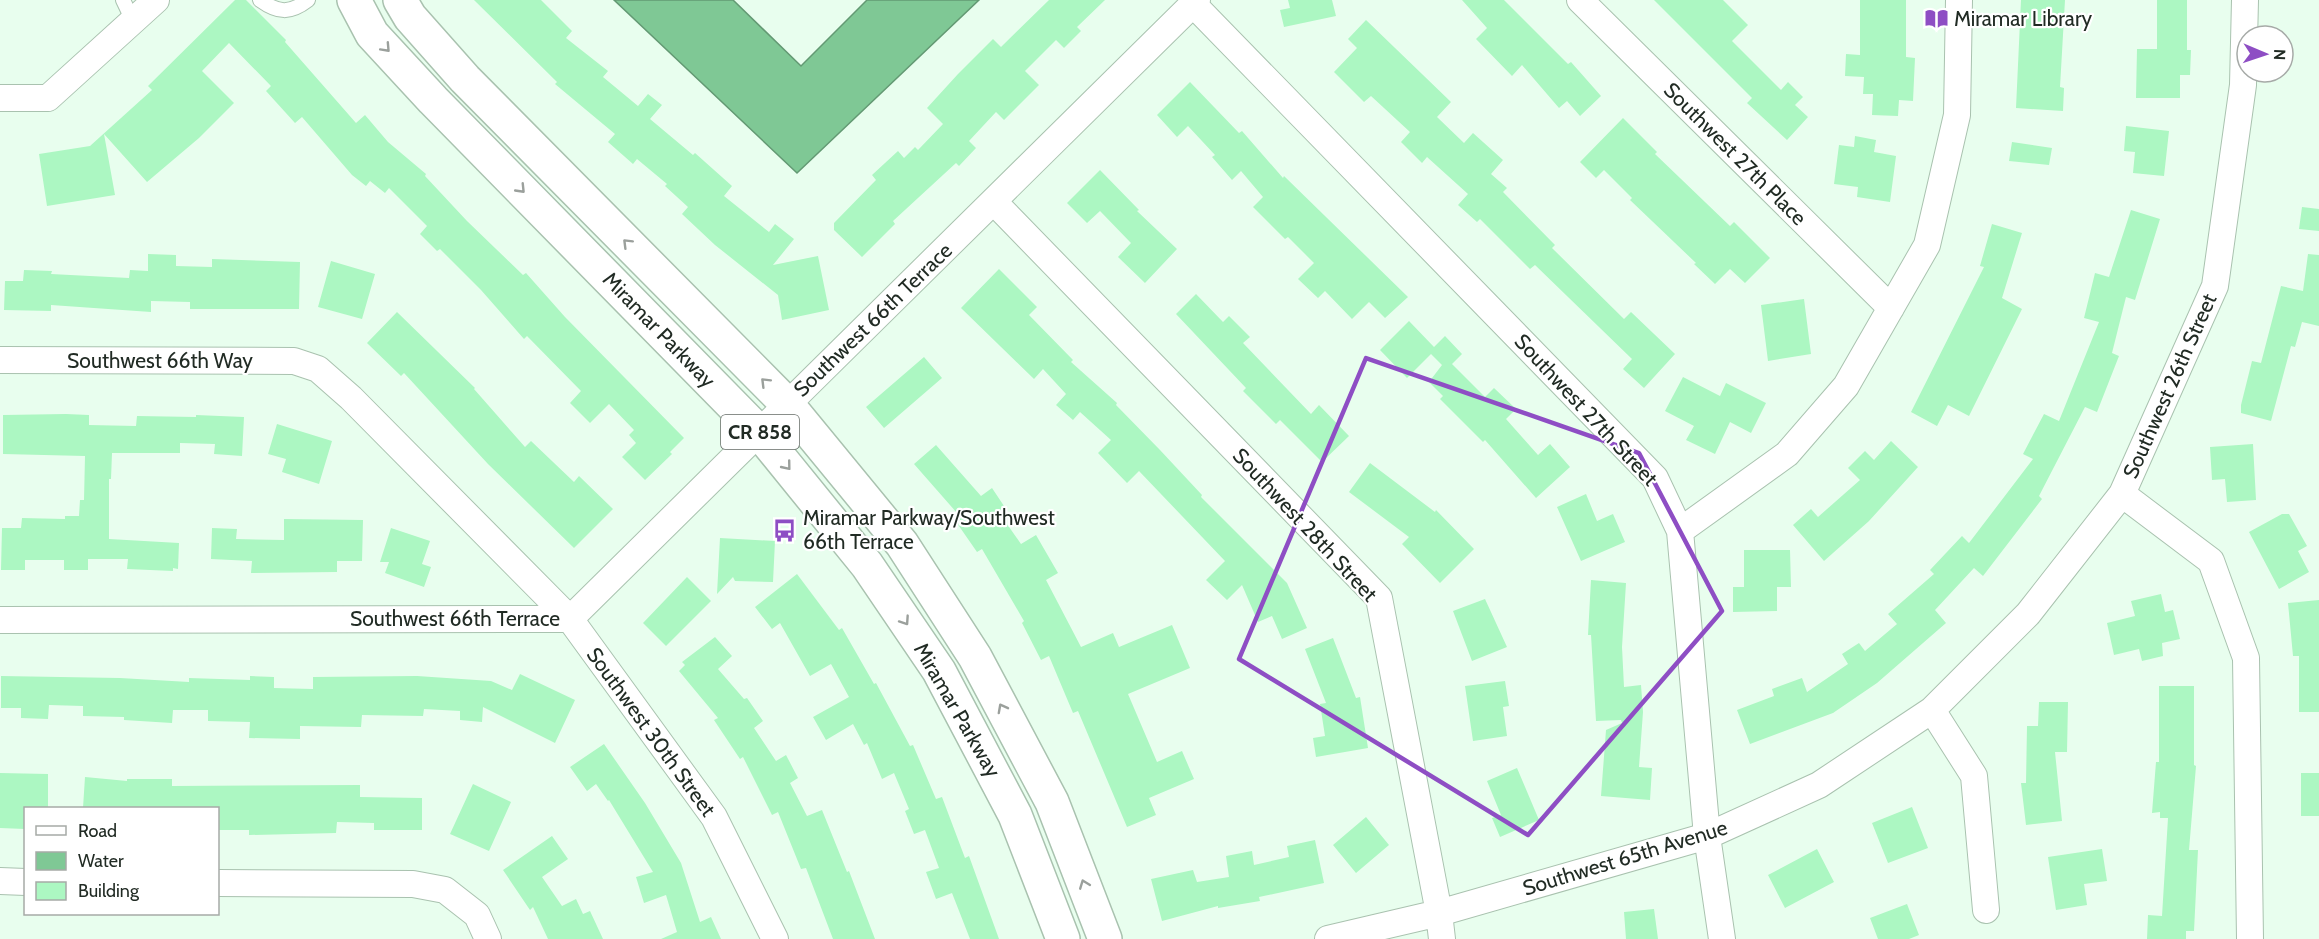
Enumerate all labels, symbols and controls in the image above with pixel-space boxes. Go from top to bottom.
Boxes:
library icon: Miramar Library [1923,6,1949,32]
place label: Miramar Library [1954,6,2093,31]
north arrow [2235,24,2295,84]
one-way arrow [379,42,390,52]
text: N [2270,49,2289,60]
street label: Southwest 27th Place [1659,77,1812,230]
one-way arrow [513,182,524,193]
street label: Southwest 66th Terrace [788,237,957,402]
one-way arrow [624,239,634,250]
street label: Miramar Parkway [598,267,721,393]
street label: Southwest 26th Street [2118,290,2222,482]
street label: Southwest 27th Street [1510,329,1663,491]
street label: Southwest 66th Way [67,348,253,373]
one-way arrow [761,378,772,389]
road number: CR 858 [721,415,799,449]
street label: Southwest 28th Street [1228,443,1383,606]
one-way arrow [779,459,790,470]
place label: Miramar Parkway/Southwest 66th Terrace [803,505,1055,554]
bus stop icon: Miramar Parkway/Southwest 66th Terrace [772,517,798,543]
street label: Southwest 66th Terrace [350,606,560,631]
one-way arrow [898,614,909,625]
street label: Miramar Parkway [909,638,1006,782]
street label: Southwest 30th Street [582,642,721,821]
one-way arrow [998,704,1009,714]
legend [24,807,219,915]
street label: Southwest 65th Avenue [1520,814,1730,901]
text: Road [78,820,117,842]
text: Water [78,850,124,872]
text: Building [78,880,140,902]
one-way arrow [1079,880,1091,891]

